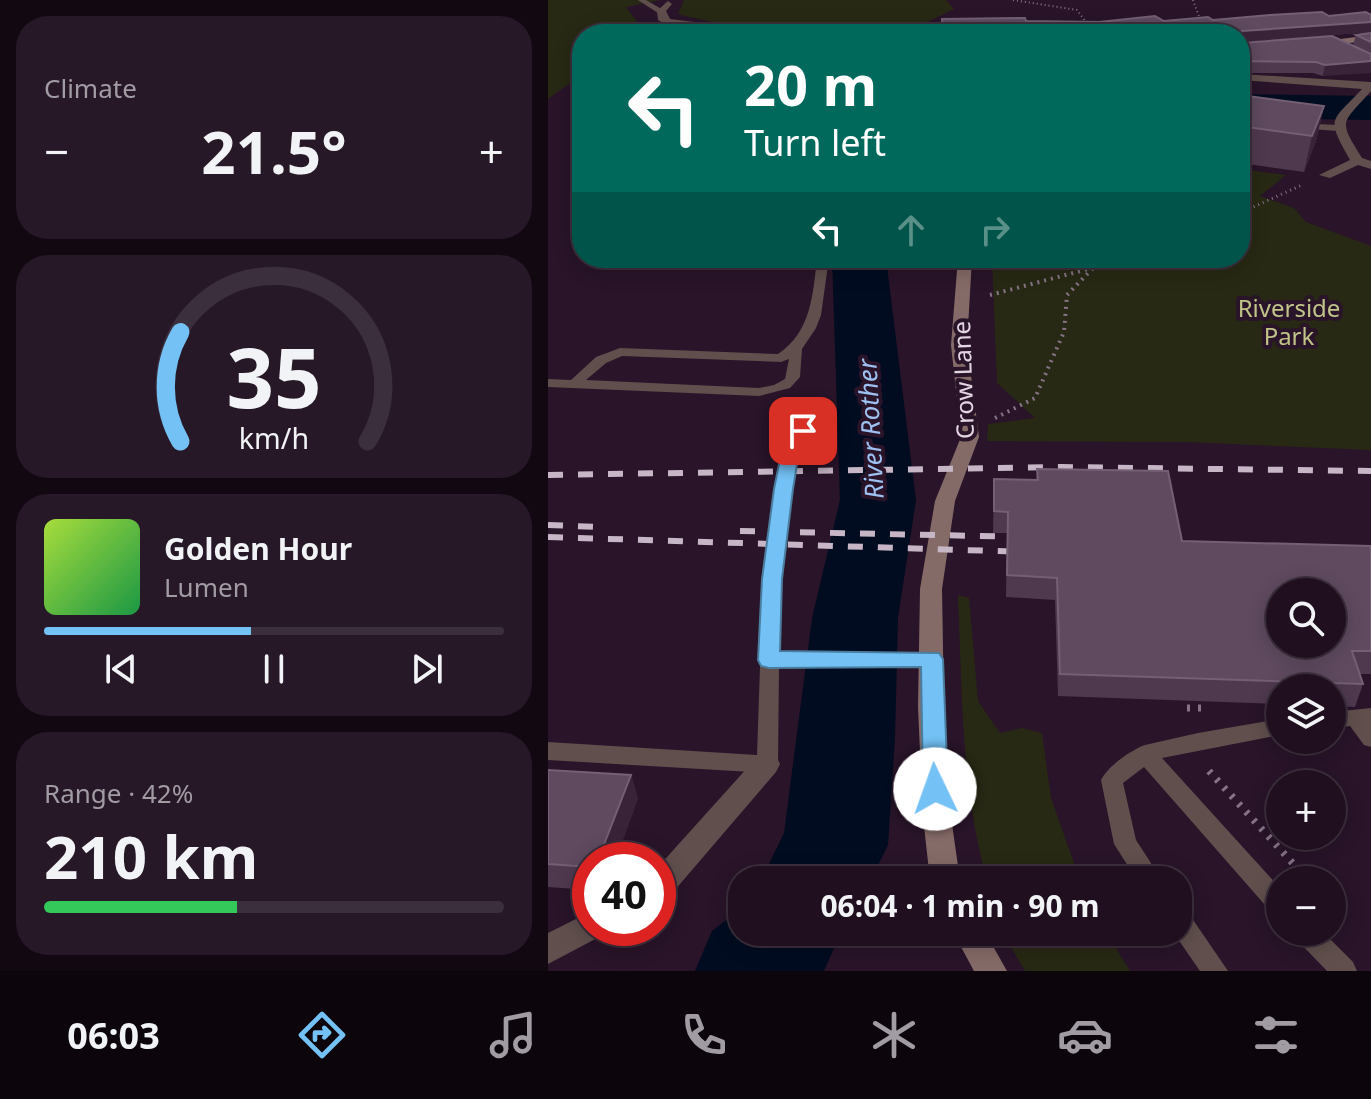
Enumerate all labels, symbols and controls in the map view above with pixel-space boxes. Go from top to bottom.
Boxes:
text: 20 m [744,46,877,122]
icon: left [612,56,716,160]
text: Climate [44,70,137,106]
text: 21.5° [201,110,347,192]
text: Turn left [744,118,886,167]
text: − [44,121,69,181]
text: + [479,121,504,181]
icon: left [805,208,849,252]
icon: ahead [889,208,933,252]
icon: right [973,208,1017,252]
park label: Riverside Park [1238,291,1340,352]
text: 35 [226,319,322,432]
street label: Crow Lane [944,320,981,440]
water label: River Rother [848,356,892,500]
pin [769,397,837,465]
icon: arrive [781,409,825,453]
text: km/h [239,418,309,457]
text: Golden Hour [164,528,352,569]
text: Lumen [164,569,249,605]
map controls [1266,578,1346,946]
button: search [1266,578,1346,658]
icon: previous [99,647,143,691]
icon: pause [252,647,296,691]
icon: next [405,647,449,691]
button: layers [1266,674,1346,754]
position arrow [893,747,977,831]
button: + [1266,770,1346,850]
text: Range · 42% [44,775,193,811]
text: 210 km [44,815,258,897]
speed limit sign: 40 [572,842,676,946]
button: − [1266,866,1346,946]
text: 06:04 · 1 min · 90 m [820,885,1100,926]
icon: directions [294,1007,350,1063]
icon: music [485,1007,541,1063]
icon: phone [676,1007,732,1063]
icon: climate [866,1007,922,1063]
icon: car [1057,1007,1113,1063]
icon: filters [1248,1007,1304,1063]
text: 06:03 [67,1011,160,1060]

